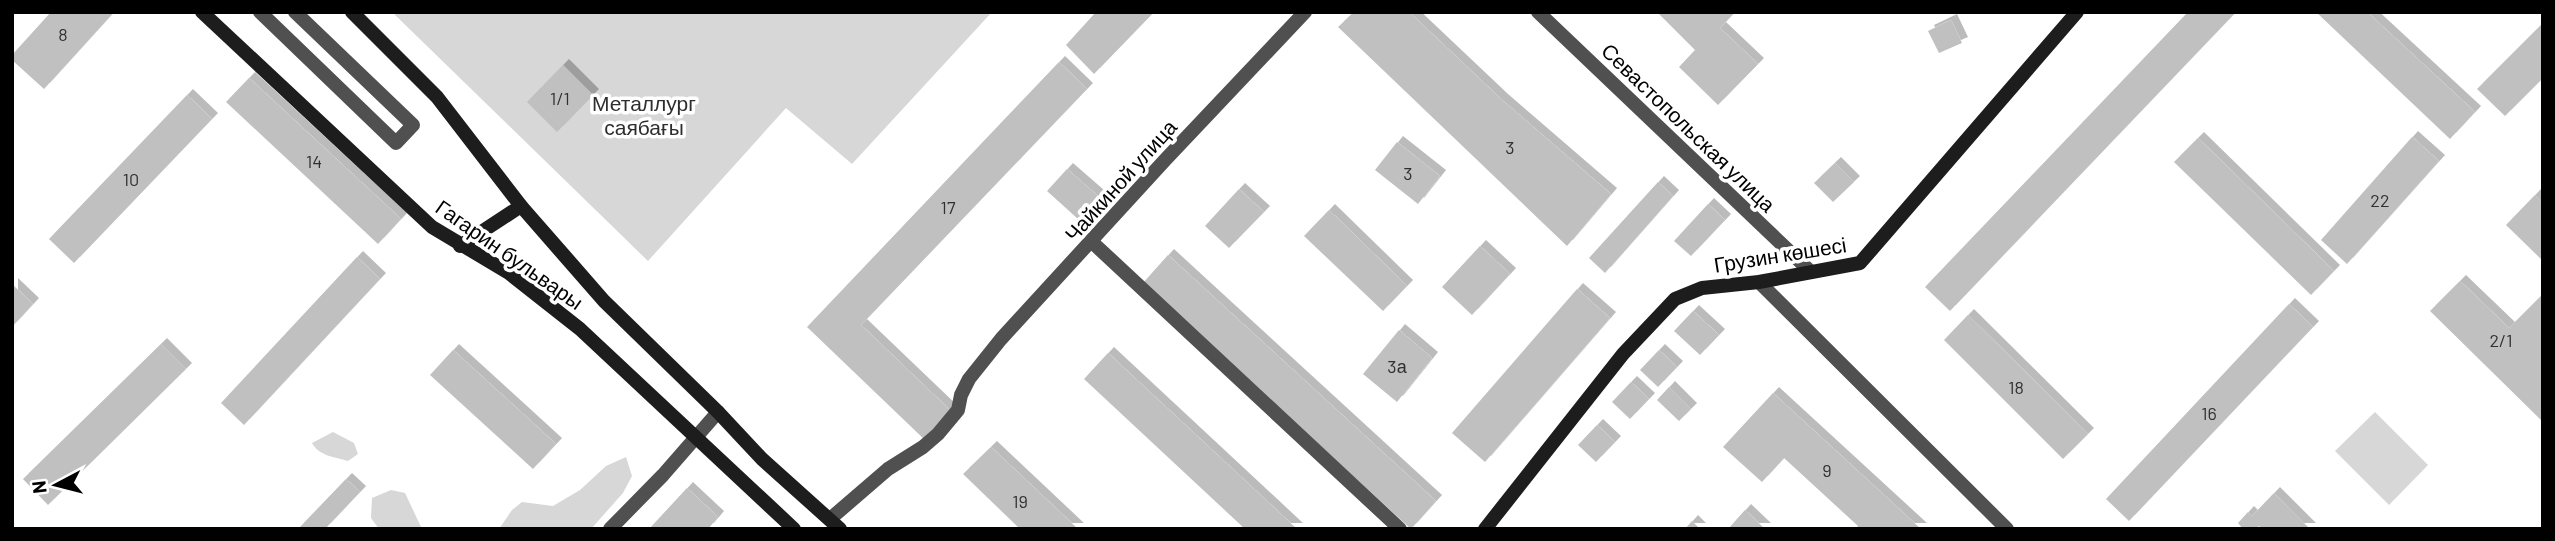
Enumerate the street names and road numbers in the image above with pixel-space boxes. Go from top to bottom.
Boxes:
street label: Севастопольская улица [1597,37,1781,217]
street label: Чайкиной улица [1059,114,1181,246]
street label: Гагарин бульвары [432,194,588,314]
street label: Грузин көшесі [1712,231,1848,277]

